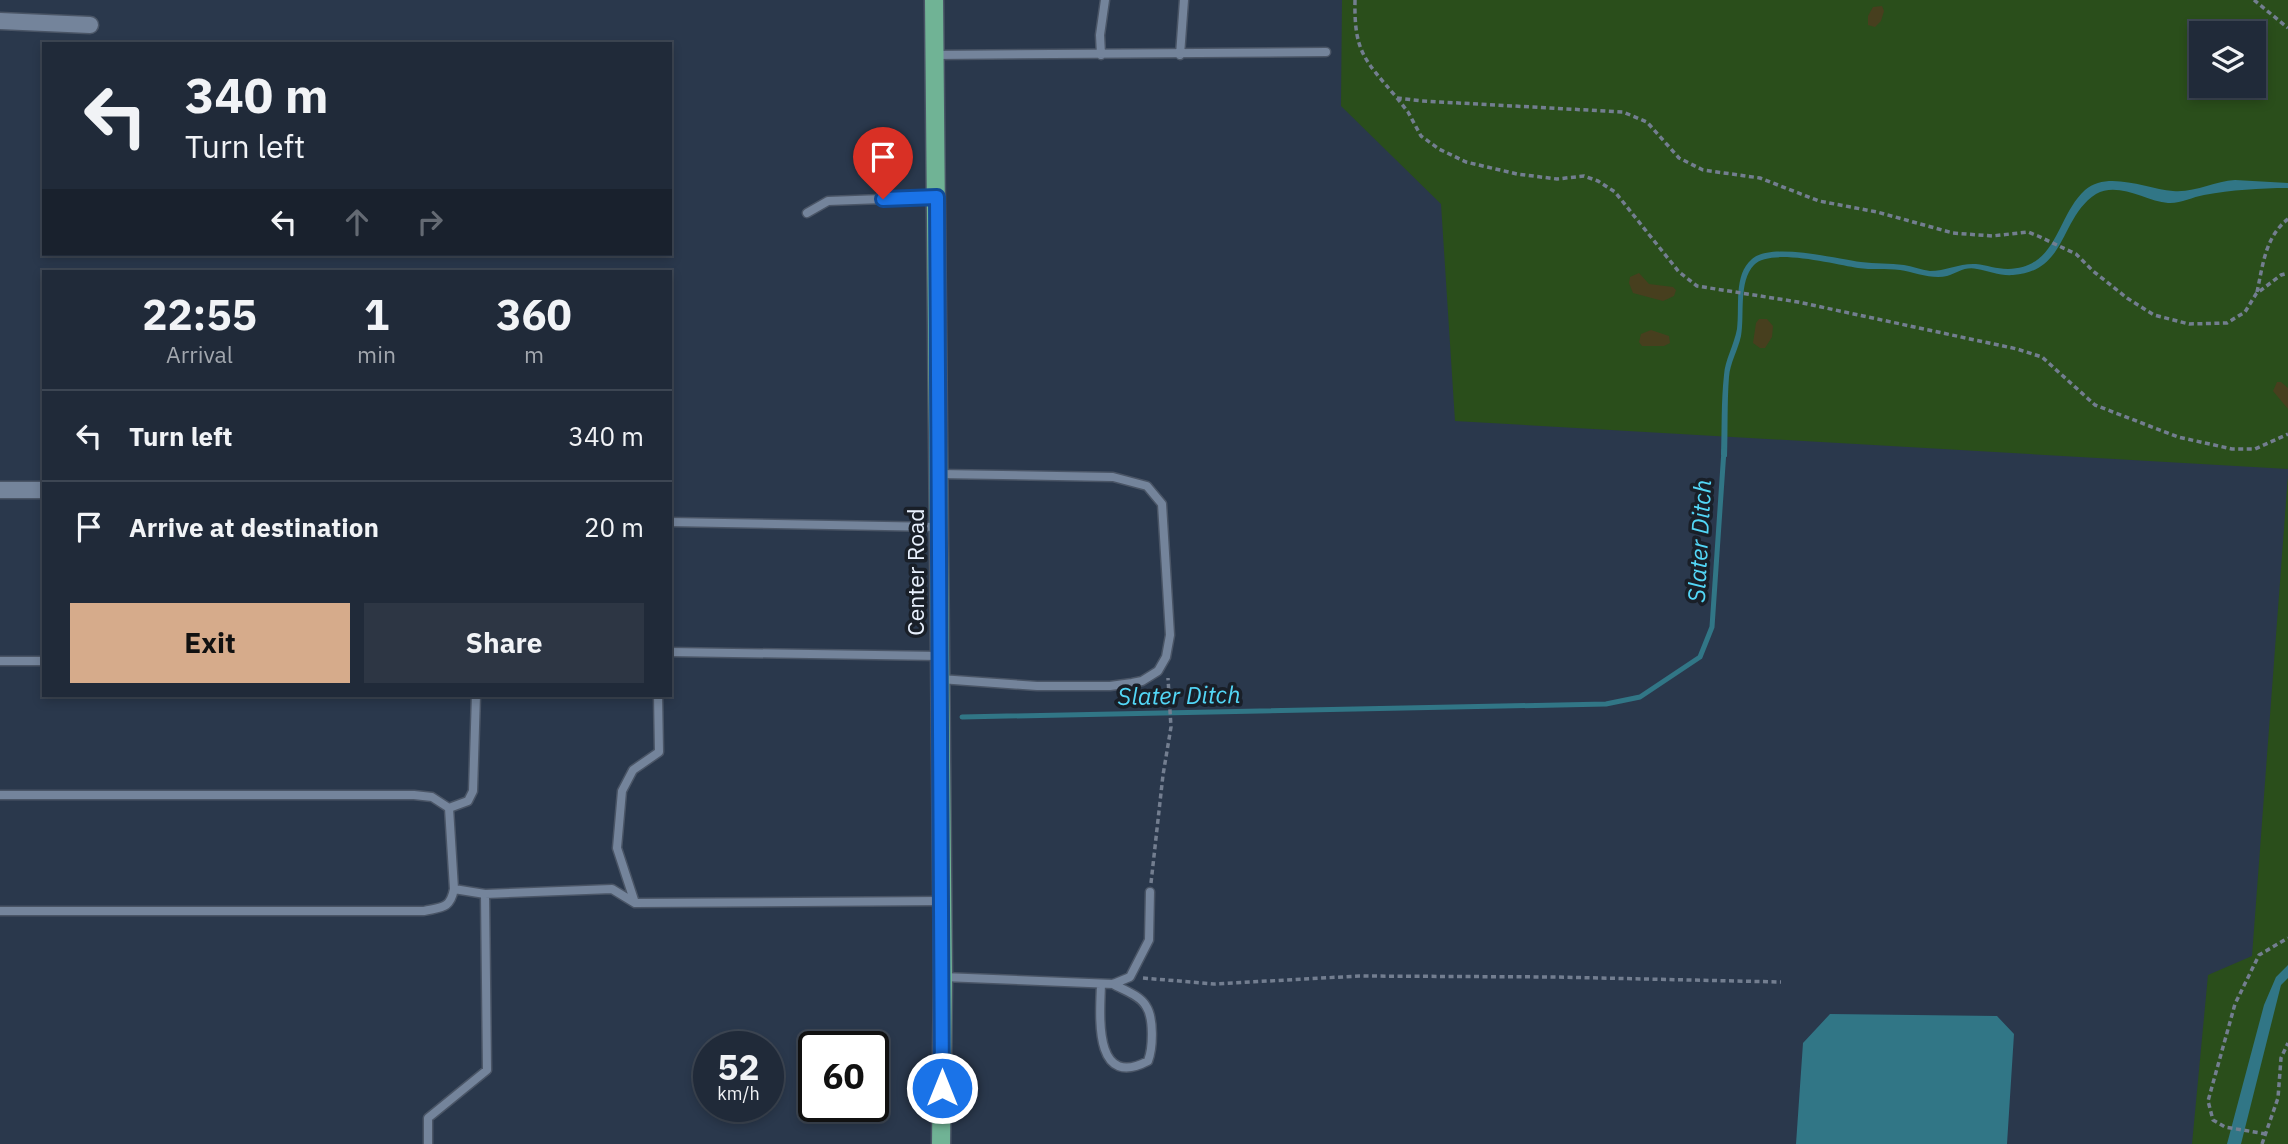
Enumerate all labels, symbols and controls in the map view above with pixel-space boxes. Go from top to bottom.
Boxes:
map controls [2189,21,2266,98]
button: layers [2189,21,2266,98]
text: 340 m [185,63,329,126]
icon: left [70,70,161,161]
text: Turn left [185,125,305,167]
pin [853,127,913,199]
icon: arrive [864,138,902,176]
icon: left [265,203,303,241]
icon: ahead [338,203,376,241]
icon: right [411,203,449,241]
text: 22:55 [142,287,257,342]
text: 1 [364,287,389,342]
text: 360 [496,287,572,342]
text: Arrival [166,339,233,369]
text: min [357,339,396,369]
text: m [524,339,544,369]
icon: left [70,417,108,455]
text: Turn left [129,419,232,453]
text: 340 m [568,419,644,453]
water label: Slater Ditch [1680,479,1718,603]
icon: arrive [70,508,108,546]
street label: Center Road [900,508,930,636]
text: Arrive at destination [129,510,379,544]
text: 20 m [584,510,644,544]
button: Exit [70,603,350,683]
button: Share [364,603,644,683]
water label: Slater Ditch [1117,678,1241,712]
speed limit sign: 60 [798,1031,889,1122]
text: 52 [717,1044,760,1090]
position arrow [905,1051,979,1125]
text: km/h [717,1082,760,1105]

